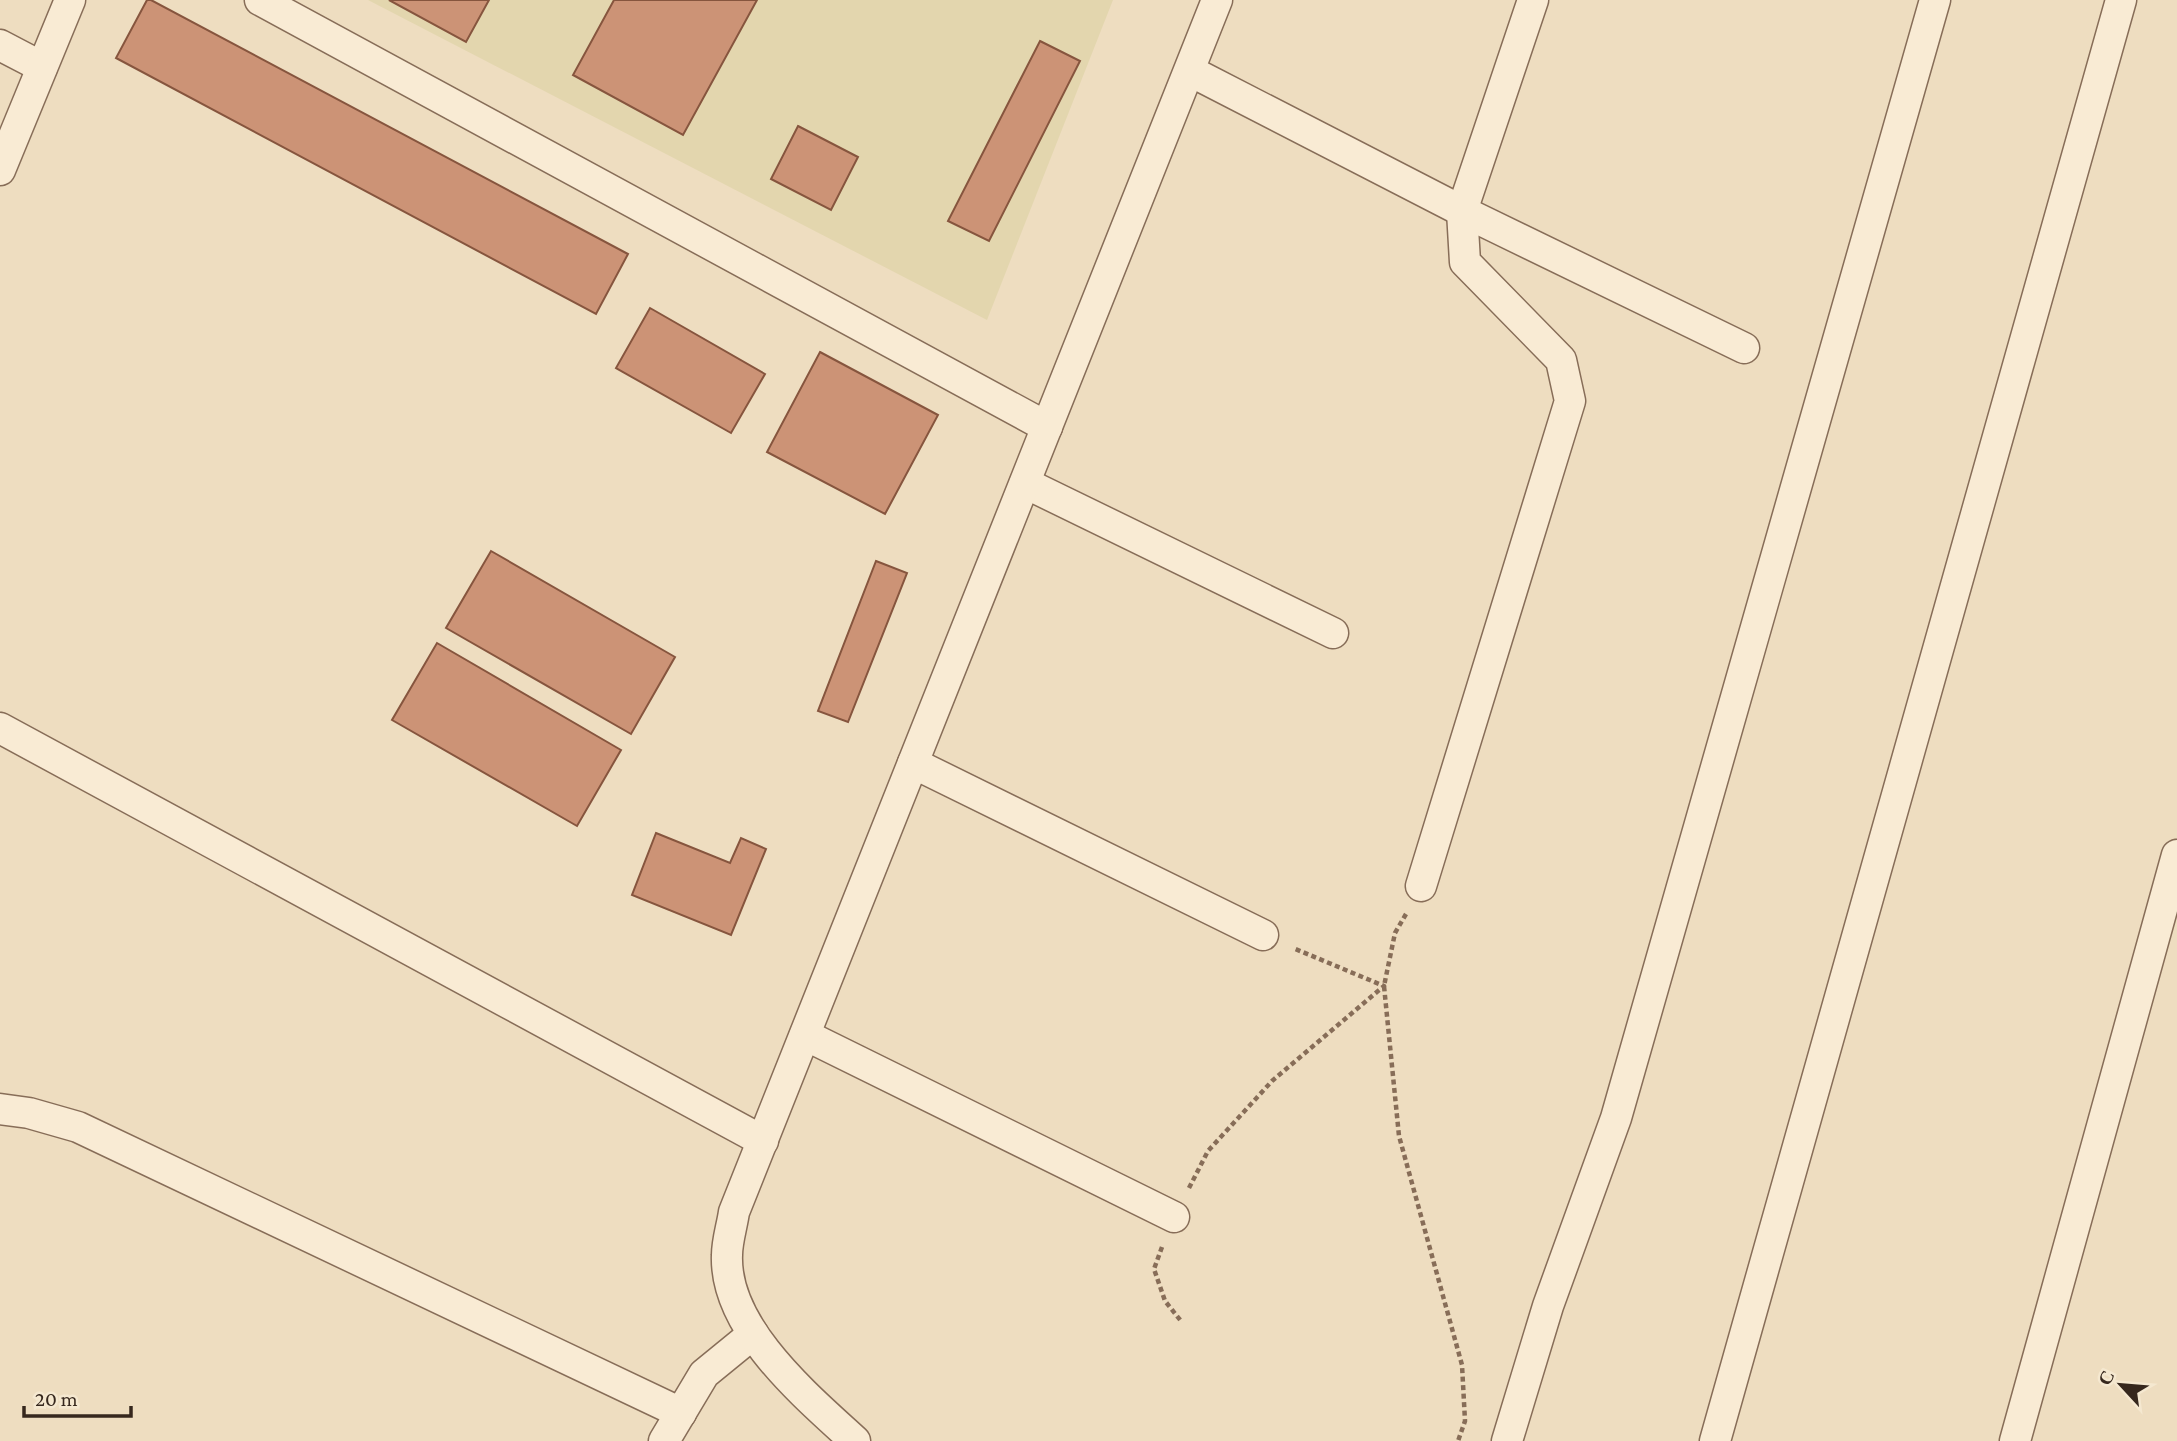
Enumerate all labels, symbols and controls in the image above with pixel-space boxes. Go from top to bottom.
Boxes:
north arrow [2086,1350,2156,1420]
text: С [2094,1367,2119,1389]
scale bar [24,1374,131,1418]
text: 20 m [35,1387,78,1411]

